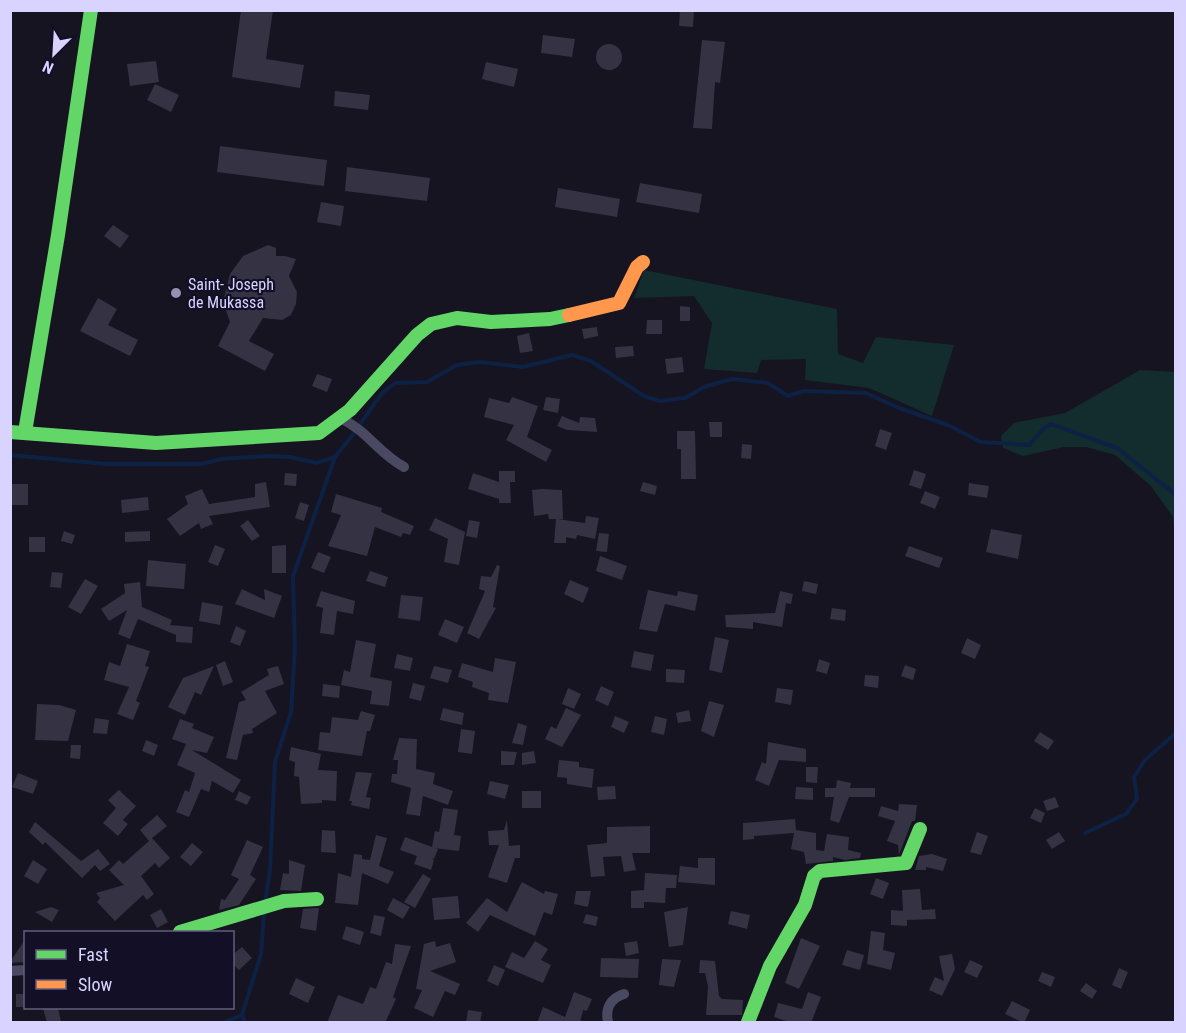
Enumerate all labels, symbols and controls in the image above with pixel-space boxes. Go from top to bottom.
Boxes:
north arrow [24,24,84,84]
text: N [40,57,56,78]
place label: Saint- Joseph de Mukassa [188,275,274,312]
marker: Saint- Joseph de Mukassa [169,286,183,300]
legend [24,931,234,1009]
text: Fast [78,944,109,965]
text: Slow [78,974,113,995]

